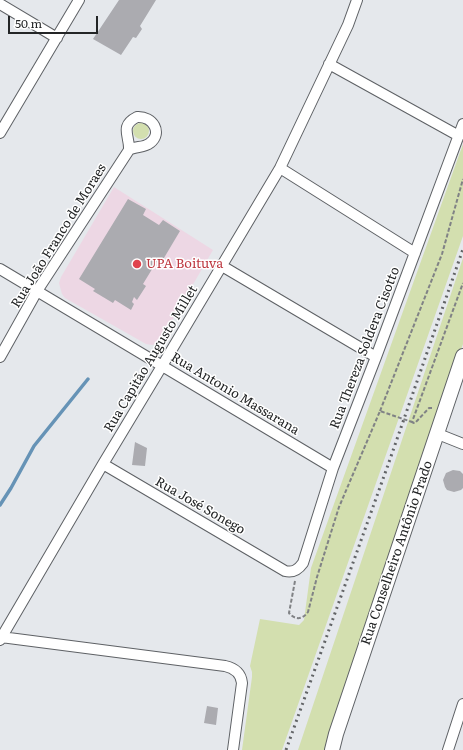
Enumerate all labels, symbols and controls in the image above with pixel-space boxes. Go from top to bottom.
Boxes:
scale bar [10,8,100,34]
text: 50 m [15,14,42,32]
street label: Rua João Franco de Moraes [8,161,110,311]
place label: UPA Boituva [146,256,223,272]
marker: UPA Boituva [131,258,143,270]
street label: Rua Thereza Soldera Cisotto [327,265,403,431]
street label: Rua Capitão Augusto Millet [101,283,201,435]
street label: Rua Antonio Massarana [168,349,302,439]
street label: Rua Conselheiro Antônio Prado [358,459,436,647]
street label: Rua José Sonego [152,474,248,538]

